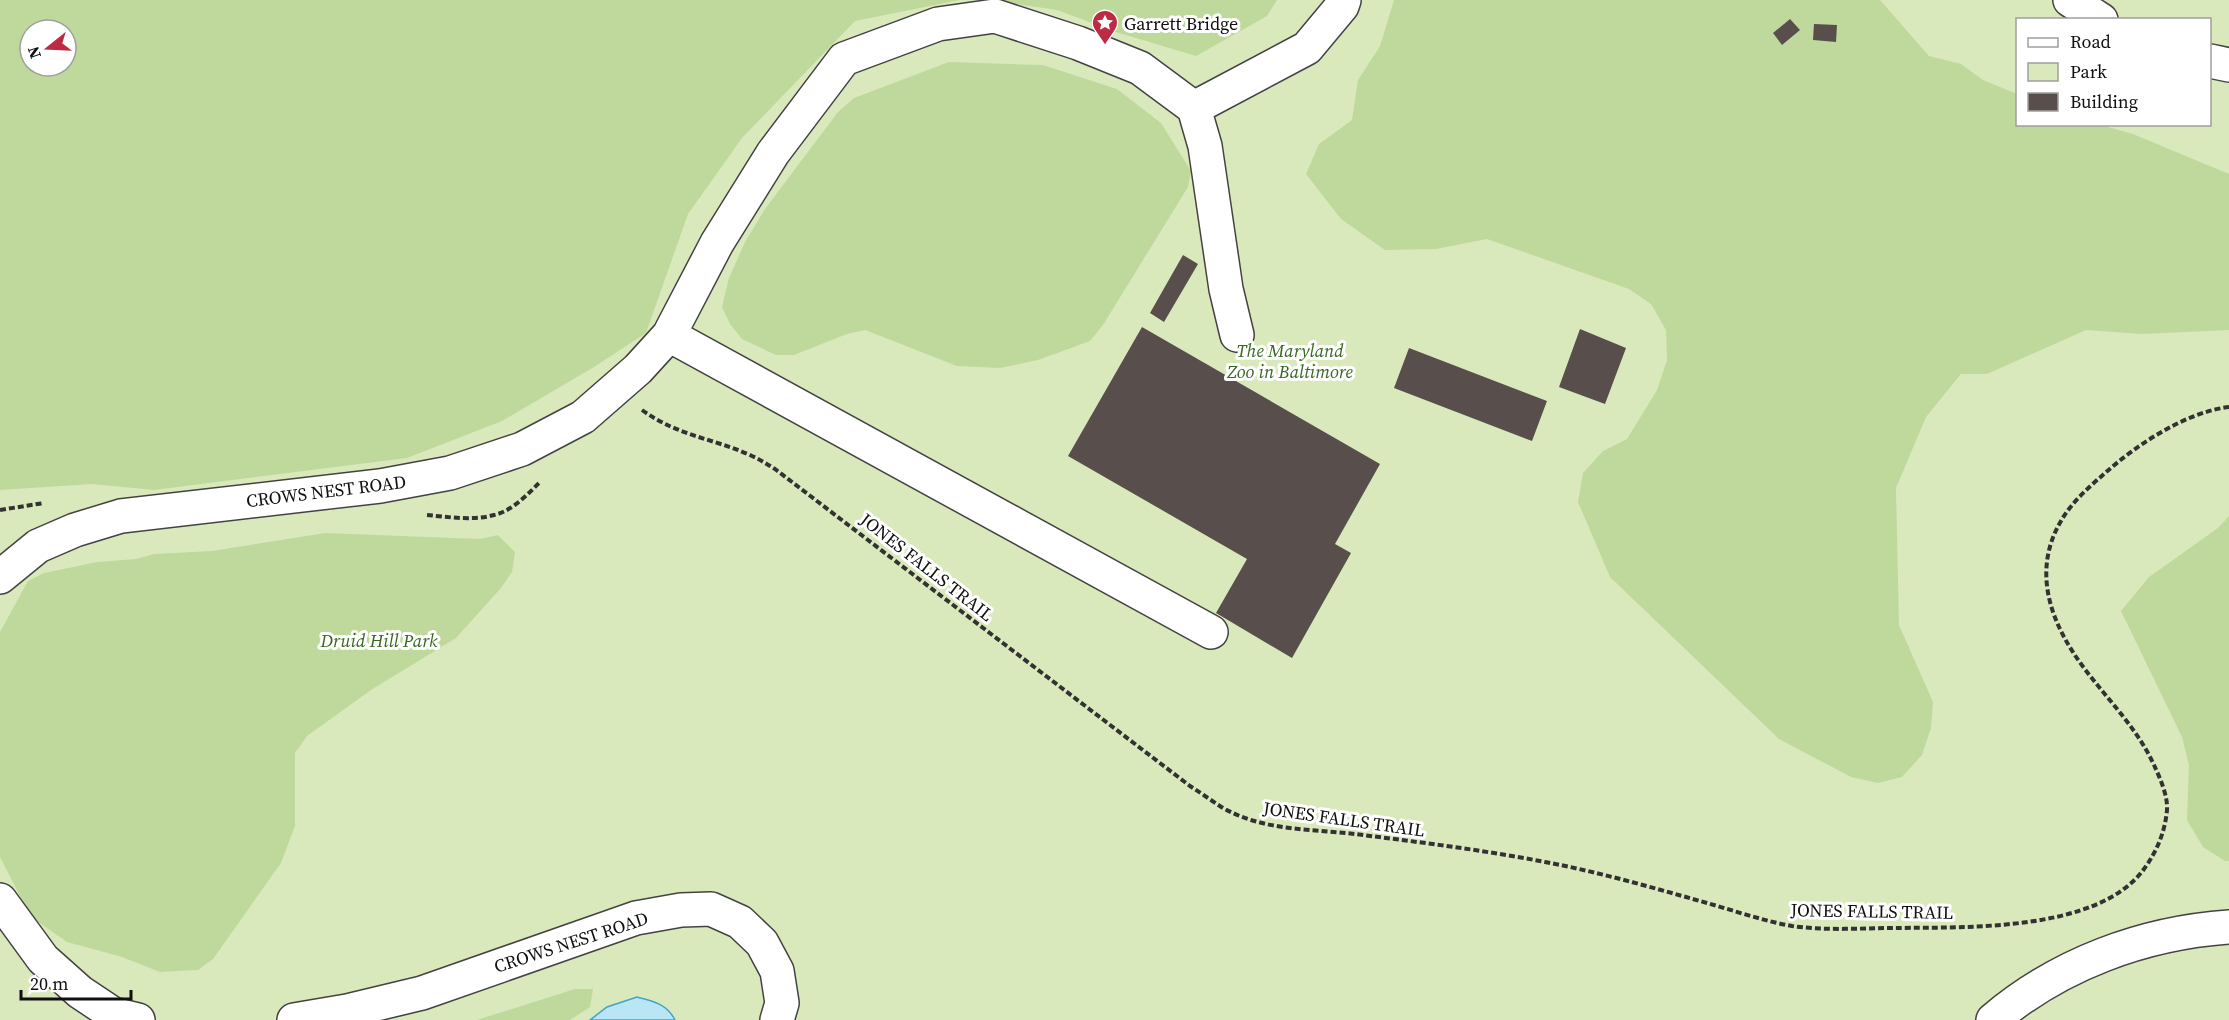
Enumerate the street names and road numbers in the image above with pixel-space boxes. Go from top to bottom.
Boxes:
street label: CROWS NEST ROAD [245,469,407,513]
street label: JONES FALLS TRAIL [854,506,999,627]
street label: JONES FALLS TRAIL [1261,795,1426,843]
street label: JONES FALLS TRAIL [1789,897,1954,925]
street label: CROWS NEST ROAD [491,905,651,979]

